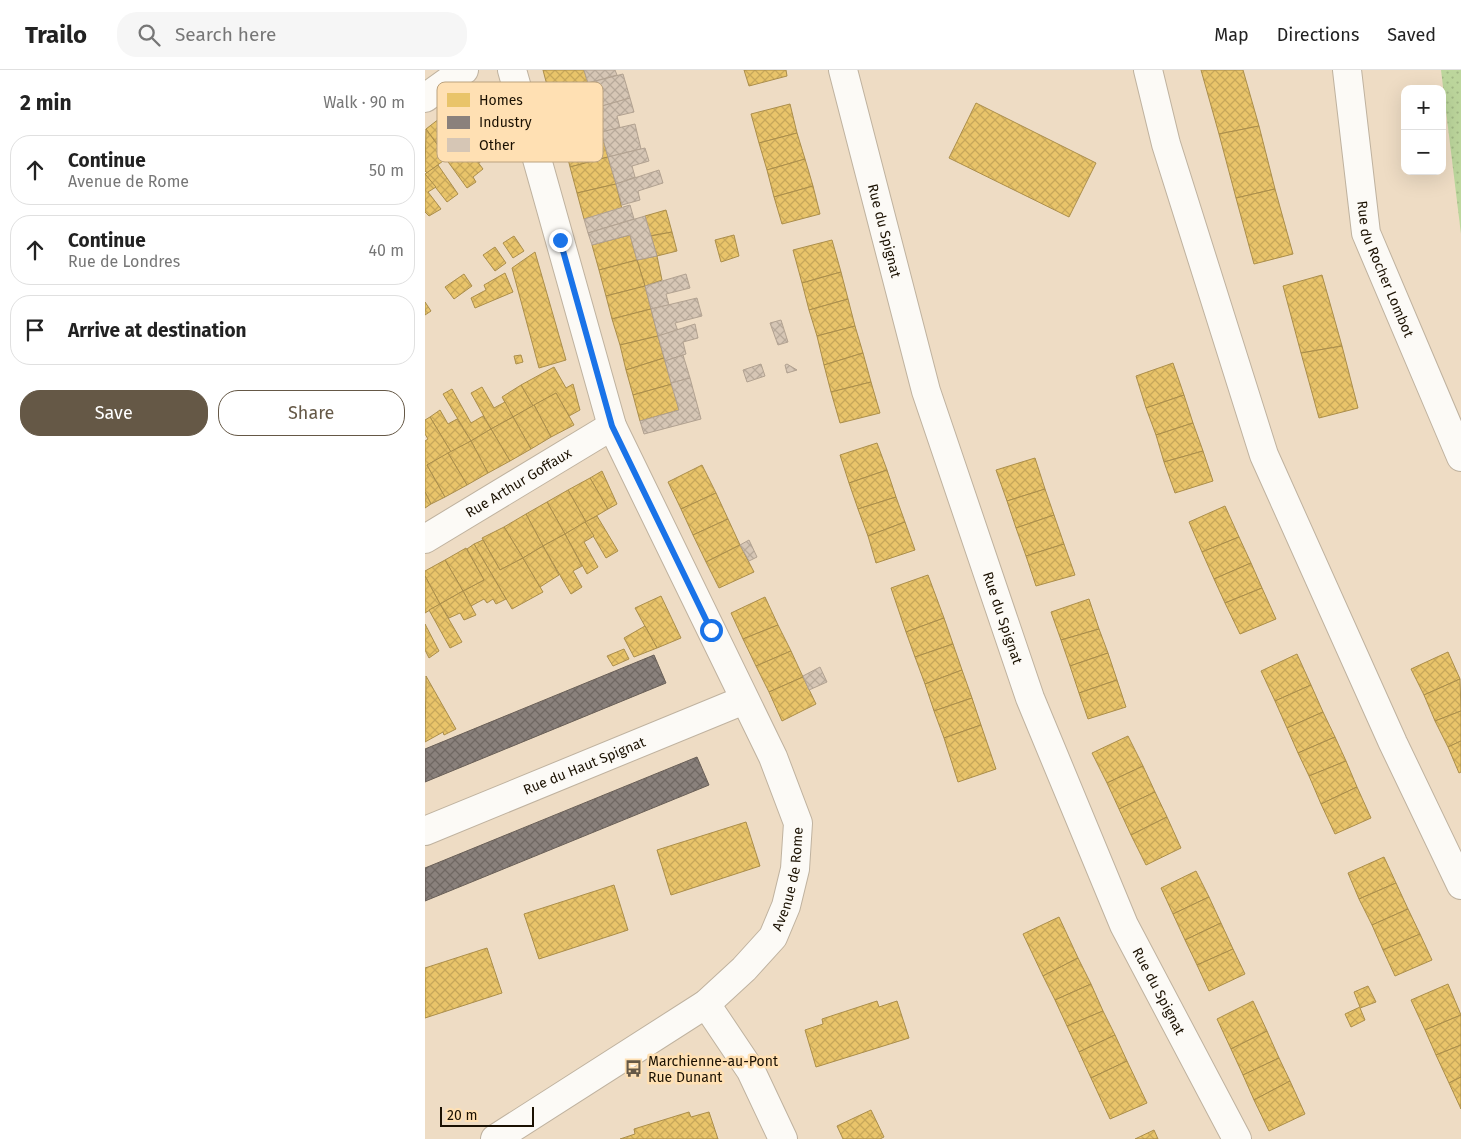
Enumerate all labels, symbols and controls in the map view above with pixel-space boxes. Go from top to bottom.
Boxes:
search box [117,12,467,57]
text: Trailo [25,21,87,49]
icon: search [135,21,163,49]
text: Search here [175,23,276,46]
text: Map [1214,24,1249,46]
text: Directions [1277,24,1359,46]
text: Saved [1387,24,1436,46]
legend [437,82,603,162]
map controls [1401,85,1446,175]
button: + [1401,85,1446,130]
text: 2 min [20,90,72,116]
text: Homes [479,92,523,109]
text: Walk · 90 m [323,93,405,112]
text: Industry [479,114,532,131]
button: − [1401,130,1446,175]
text: Other [479,137,516,154]
text: Continue [68,149,146,172]
icon: ahead [21,156,49,184]
text: 50 m [369,161,404,180]
text: Avenue de Rome [68,172,189,191]
street label: Rue du Spignat [864,182,905,280]
street label: Rue du Rocher Lombot [1354,200,1418,341]
text: Continue [68,229,146,252]
route end [549,229,572,252]
icon: ahead [21,236,49,264]
text: 40 m [369,241,404,260]
text: Rue de Londres [68,252,180,271]
icon: arrive [21,316,49,344]
text: Arrive at destination [68,319,247,342]
button: Save [20,390,208,436]
button: Share [218,390,405,436]
street label: Rue Arthur Goffaux [462,444,575,521]
street label: Rue du Spignat [979,569,1027,667]
route start [700,619,723,642]
street label: Rue du Haut Spignat [521,733,649,798]
street label: Avenue de Rome [768,827,806,933]
street label: Rue du Spignat [1129,944,1189,1038]
place label: Marchienne-au-Pont Rue Dunant [648,1053,779,1086]
bus stop icon: Marchienne-au-Pont Rue Dunant [624,1059,644,1079]
scale bar [440,1104,534,1127]
text: 20 m [447,1107,477,1124]

